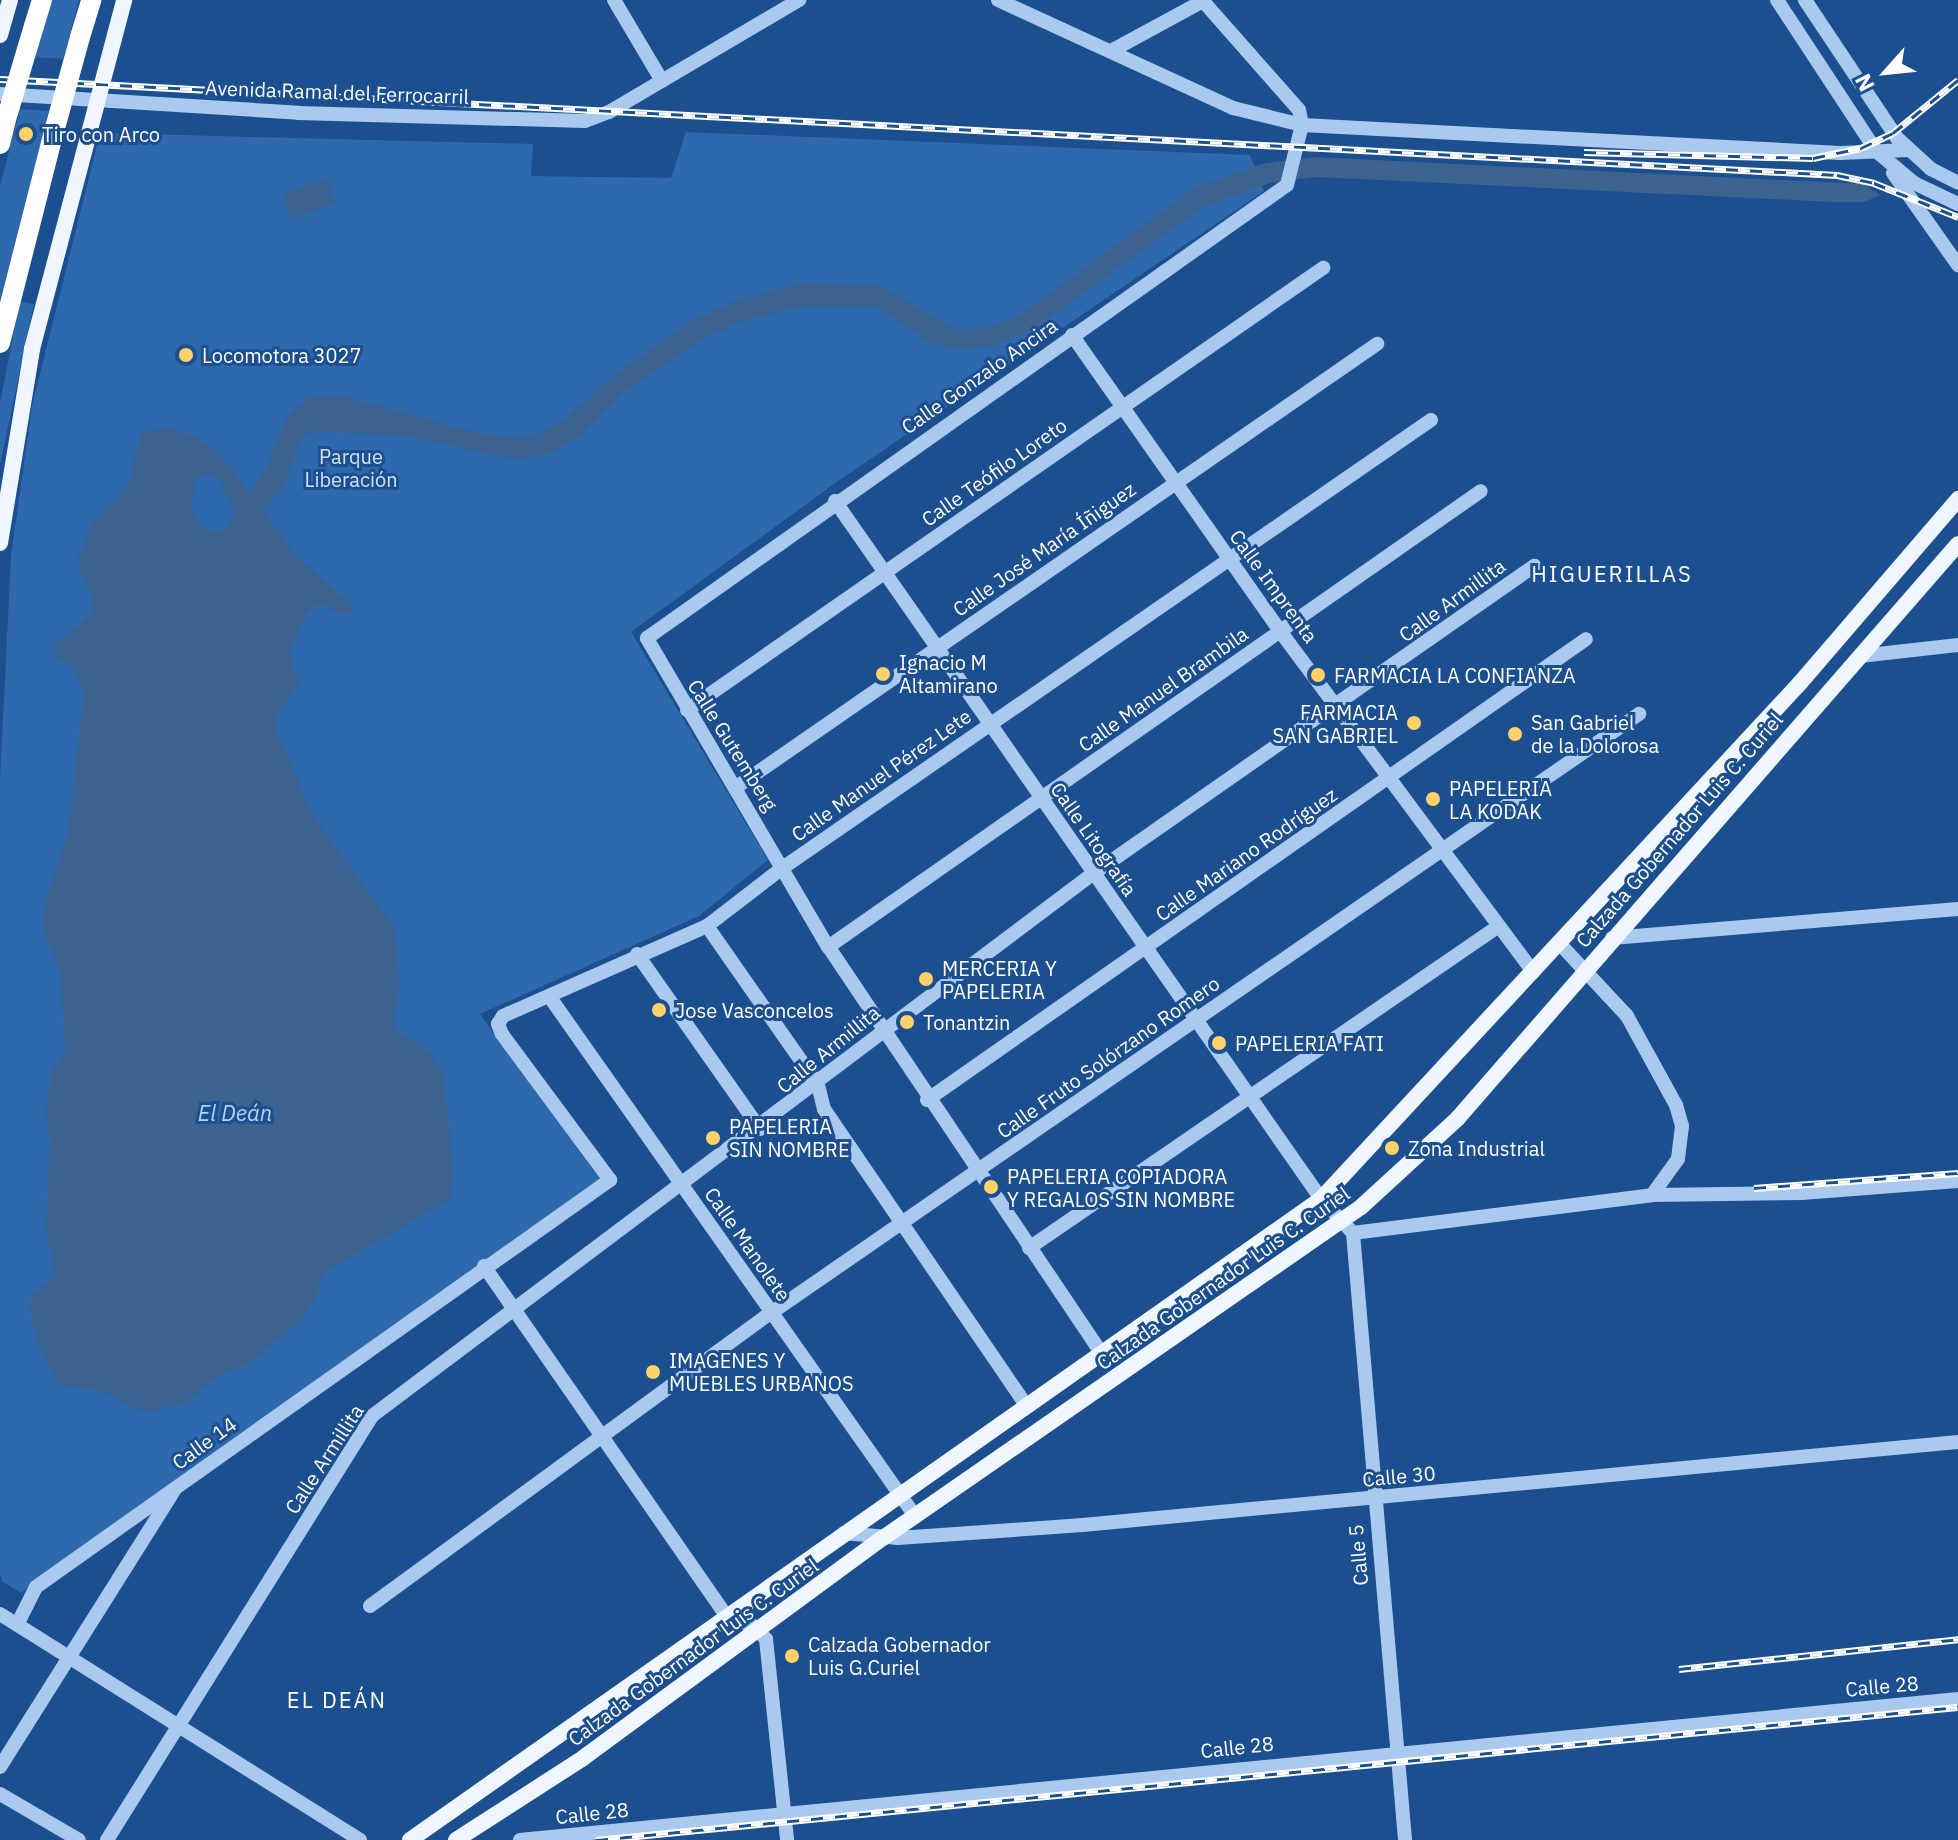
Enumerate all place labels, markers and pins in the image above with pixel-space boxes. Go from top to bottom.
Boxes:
place label: Tiro con Arco [42,122,160,146]
marker: Tiro con Arco [17,125,35,143]
place label: Locomotora 3027 [202,343,362,367]
marker: Locomotora 3027 [177,346,195,364]
place label: Ignacio M Altamirano [899,650,998,697]
place label: FARMACIA LA CONFIANZA [1334,663,1576,687]
marker: Ignacio M Altamirano [874,665,892,683]
marker: FARMACIA LA CONFIANZA [1309,666,1327,684]
place label: FARMACIA SAN GABRIEL [1272,700,1398,747]
place label: San Gabriel de la Dolorosa [1531,710,1659,757]
marker: FARMACIA SAN GABRIEL [1405,714,1423,732]
marker: San Gabriel de la Dolorosa [1506,725,1524,743]
place label: PAPELERIA LA KODAK [1449,776,1552,823]
marker: PAPELERIA LA KODAK [1424,790,1442,808]
place label: MERCERIA Y PAPELERIA [942,956,1057,1003]
marker: MERCERIA Y PAPELERIA [917,970,935,988]
place label: Jose Vasconcelos [675,998,834,1022]
marker: Jose Vasconcelos [650,1001,668,1019]
place label: Tonantzin [923,1010,1010,1034]
marker: Tonantzin [898,1013,916,1031]
place label: PAPELERIA FATI [1235,1031,1384,1055]
marker: PAPELERIA FATI [1210,1034,1228,1052]
place label: PAPELERIA SIN NOMBRE [729,1114,850,1161]
marker: PAPELERIA SIN NOMBRE [704,1129,722,1147]
place label: Zona Industrial [1408,1136,1545,1160]
marker: Zona Industrial [1383,1139,1401,1157]
place label: PAPELERIA COPIADORA Y REGALOS SIN NOMBRE [1007,1164,1235,1211]
marker: PAPELERIA COPIADORA Y REGALOS SIN NOMBRE [982,1178,1000,1196]
place label: IMAGENES Y MUEBLES URBANOS [669,1348,853,1395]
marker: IMAGENES Y MUEBLES URBANOS [644,1363,662,1381]
place label: Calzada Gobernador Luis G.Curiel [808,1632,991,1679]
marker: Calzada Gobernador Luis G.Curiel [783,1647,801,1665]

